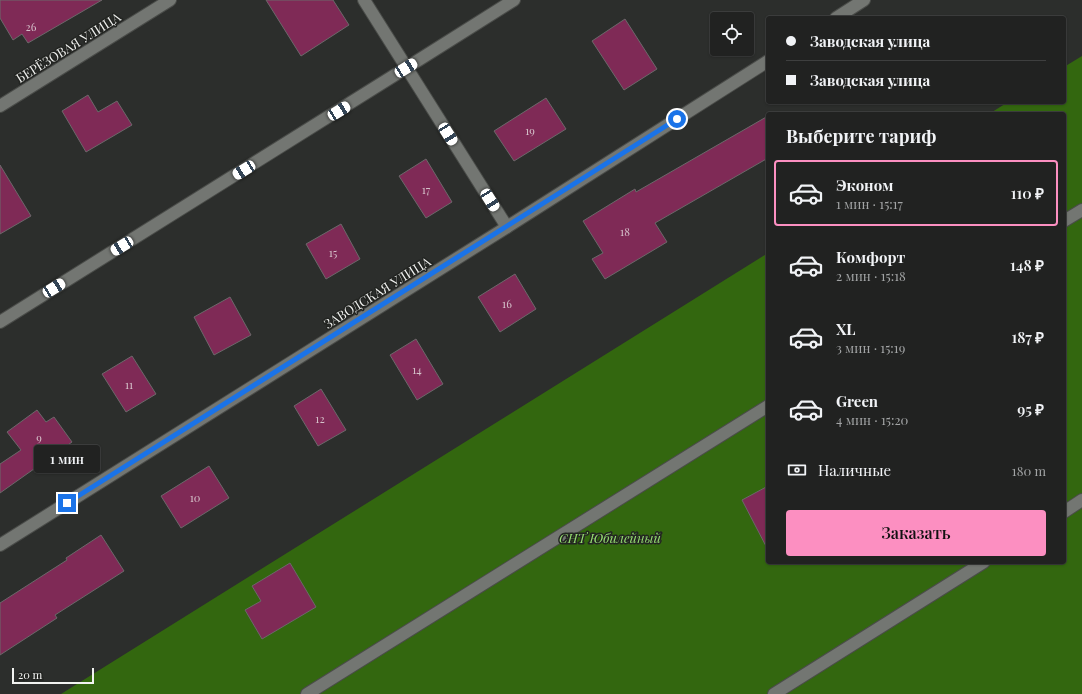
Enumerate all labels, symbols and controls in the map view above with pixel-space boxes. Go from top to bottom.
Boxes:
street label: БЕРЁЗОВАЯ УЛИЦА [12,7,124,86]
map controls [710,12,754,56]
button: locate [710,12,754,56]
house number: 26 [26,19,37,34]
text: Заводская улица [810,31,930,51]
car [393,57,419,79]
text: Заводская улица [810,70,930,90]
car [326,100,352,122]
route start [668,110,686,128]
car [437,121,459,147]
house number: 19 [525,123,535,138]
text: Выберите тариф [786,124,936,148]
car [231,159,257,181]
icon: car [788,175,824,211]
text: Эконом [836,175,893,195]
house number: 17 [422,182,431,197]
text: 110 ₽ [1011,183,1044,203]
car [479,187,501,213]
text: 1 мин · 15:17 [836,195,903,212]
house number: 18 [620,224,630,239]
car [109,235,135,257]
house number: 15 [329,245,338,260]
icon: car [788,247,824,283]
text: Комфорт [836,247,905,267]
street label: ЗАВОДСКАЯ УЛИЦА [320,252,434,332]
text: 148 ₽ [1010,255,1044,275]
text: 2 мин · 15:18 [836,267,906,284]
car [41,277,67,299]
house number: 16 [502,296,512,311]
icon: car [788,319,824,355]
text: XL [836,319,856,339]
text: 187 ₽ [1011,327,1044,347]
text: 3 мин · 15:19 [836,339,905,356]
house number: 14 [412,362,422,377]
house number: 11 [125,377,133,392]
icon: car [788,391,824,427]
text: Green [836,391,878,411]
text: 95 ₽ [1017,399,1044,419]
house number: 12 [315,411,325,426]
text: 4 мин · 15:20 [836,411,908,428]
house number: 9 [36,430,42,445]
callout: 1 мин [34,445,100,473]
text: 1 мин [50,450,84,467]
icon: cash [786,459,808,481]
text: Наличные [818,460,891,480]
text: 180 m [1012,462,1046,479]
house number: 10 [190,490,201,505]
route end [58,494,76,512]
button: Заказать [786,510,1046,556]
park label: СНТ Юбилейный [559,529,662,546]
scale bar [12,666,94,685]
text: 20 m [18,667,42,682]

